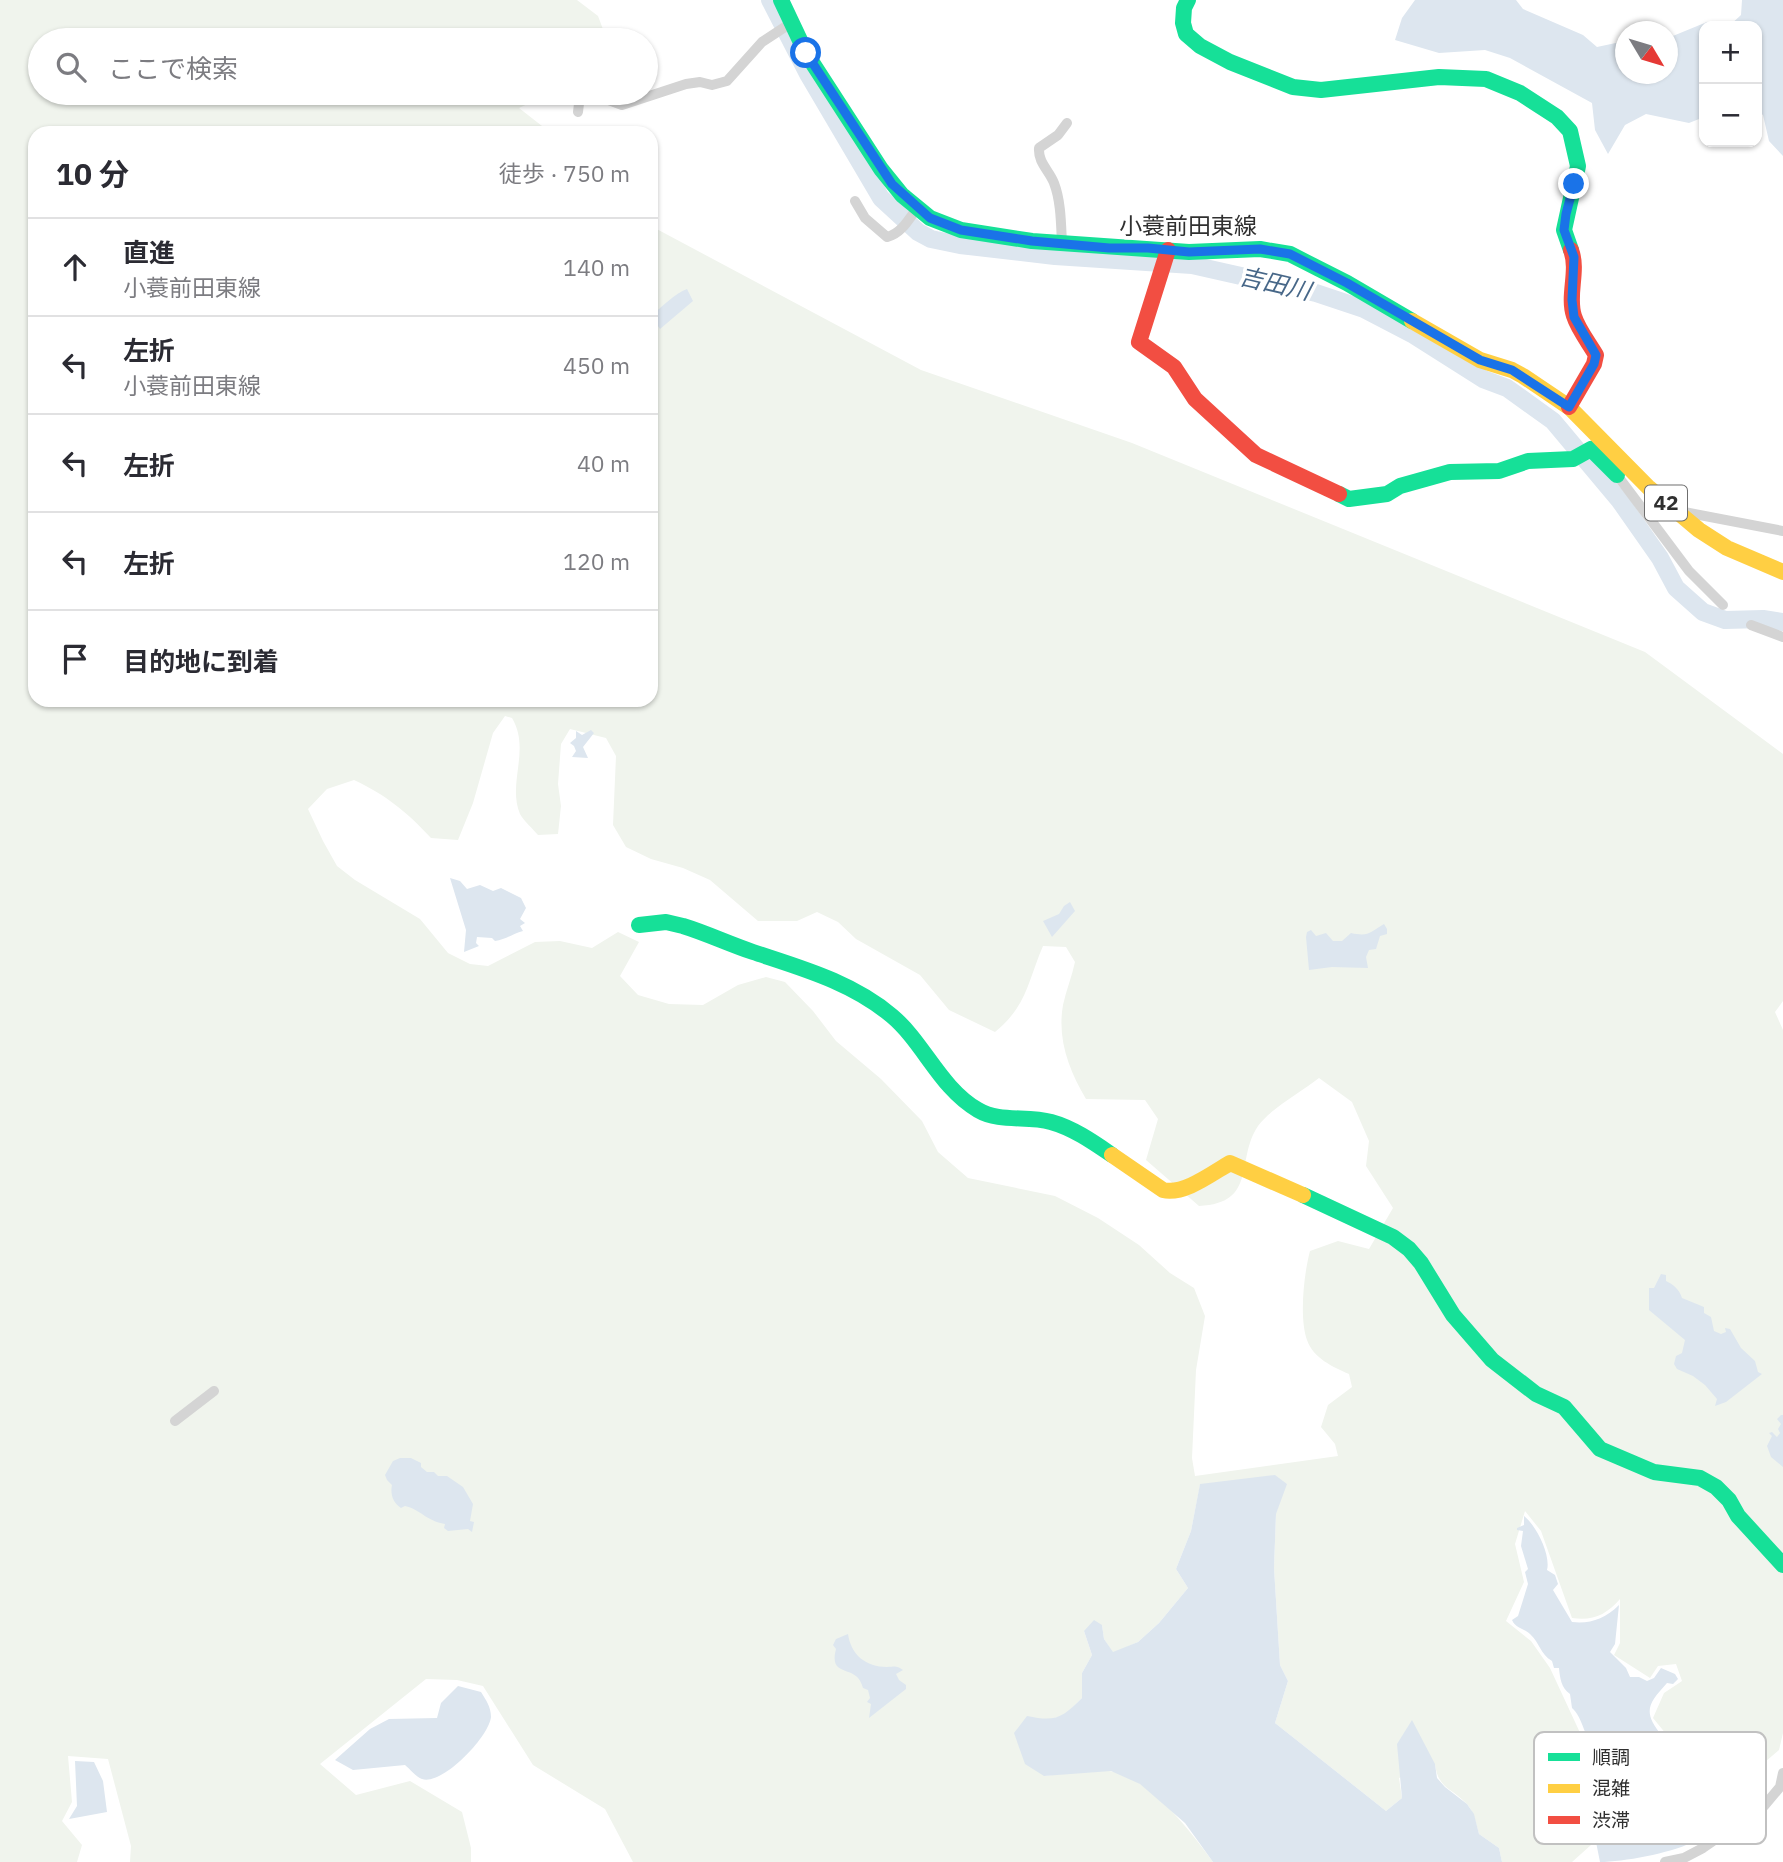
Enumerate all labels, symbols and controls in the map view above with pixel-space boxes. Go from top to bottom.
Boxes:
north arrow [1615,21,1678,84]
map controls [1699,21,1762,147]
button: + [1699,21,1762,84]
search box [28,28,658,105]
route start [790,37,821,68]
icon: search [52,48,90,86]
text: ここで検索 [108,51,238,85]
button: − [1699,84,1762,147]
text: 10 分 [56,154,129,193]
text: 徒歩 · 750 m [499,158,630,188]
route end [1558,168,1589,199]
street label: 小蓑前田東線 [1119,210,1257,240]
text: 直進 [123,235,175,269]
icon: ahead [56,248,94,286]
text: 140 m [563,252,630,282]
water label: 吉田川 [1237,259,1317,307]
text: 小蓑前田東線 [123,272,261,302]
text: 左折 [123,333,175,367]
icon: left [56,346,94,384]
text: 450 m [563,350,630,380]
text: 小蓑前田東線 [123,370,261,400]
icon: left [56,444,94,482]
text: 左折 [123,448,175,482]
text: 40 m [577,448,630,478]
road number: 42 [1645,486,1687,520]
icon: left [56,542,94,580]
text: 左折 [123,546,175,580]
text: 120 m [563,546,630,576]
icon: arrive [56,640,94,678]
text: 目的地に到着 [123,644,279,678]
legend [1534,1732,1766,1844]
text: 順調 [1592,1745,1630,1769]
text: 混雑 [1592,1776,1630,1800]
text: 渋滞 [1592,1808,1630,1832]

